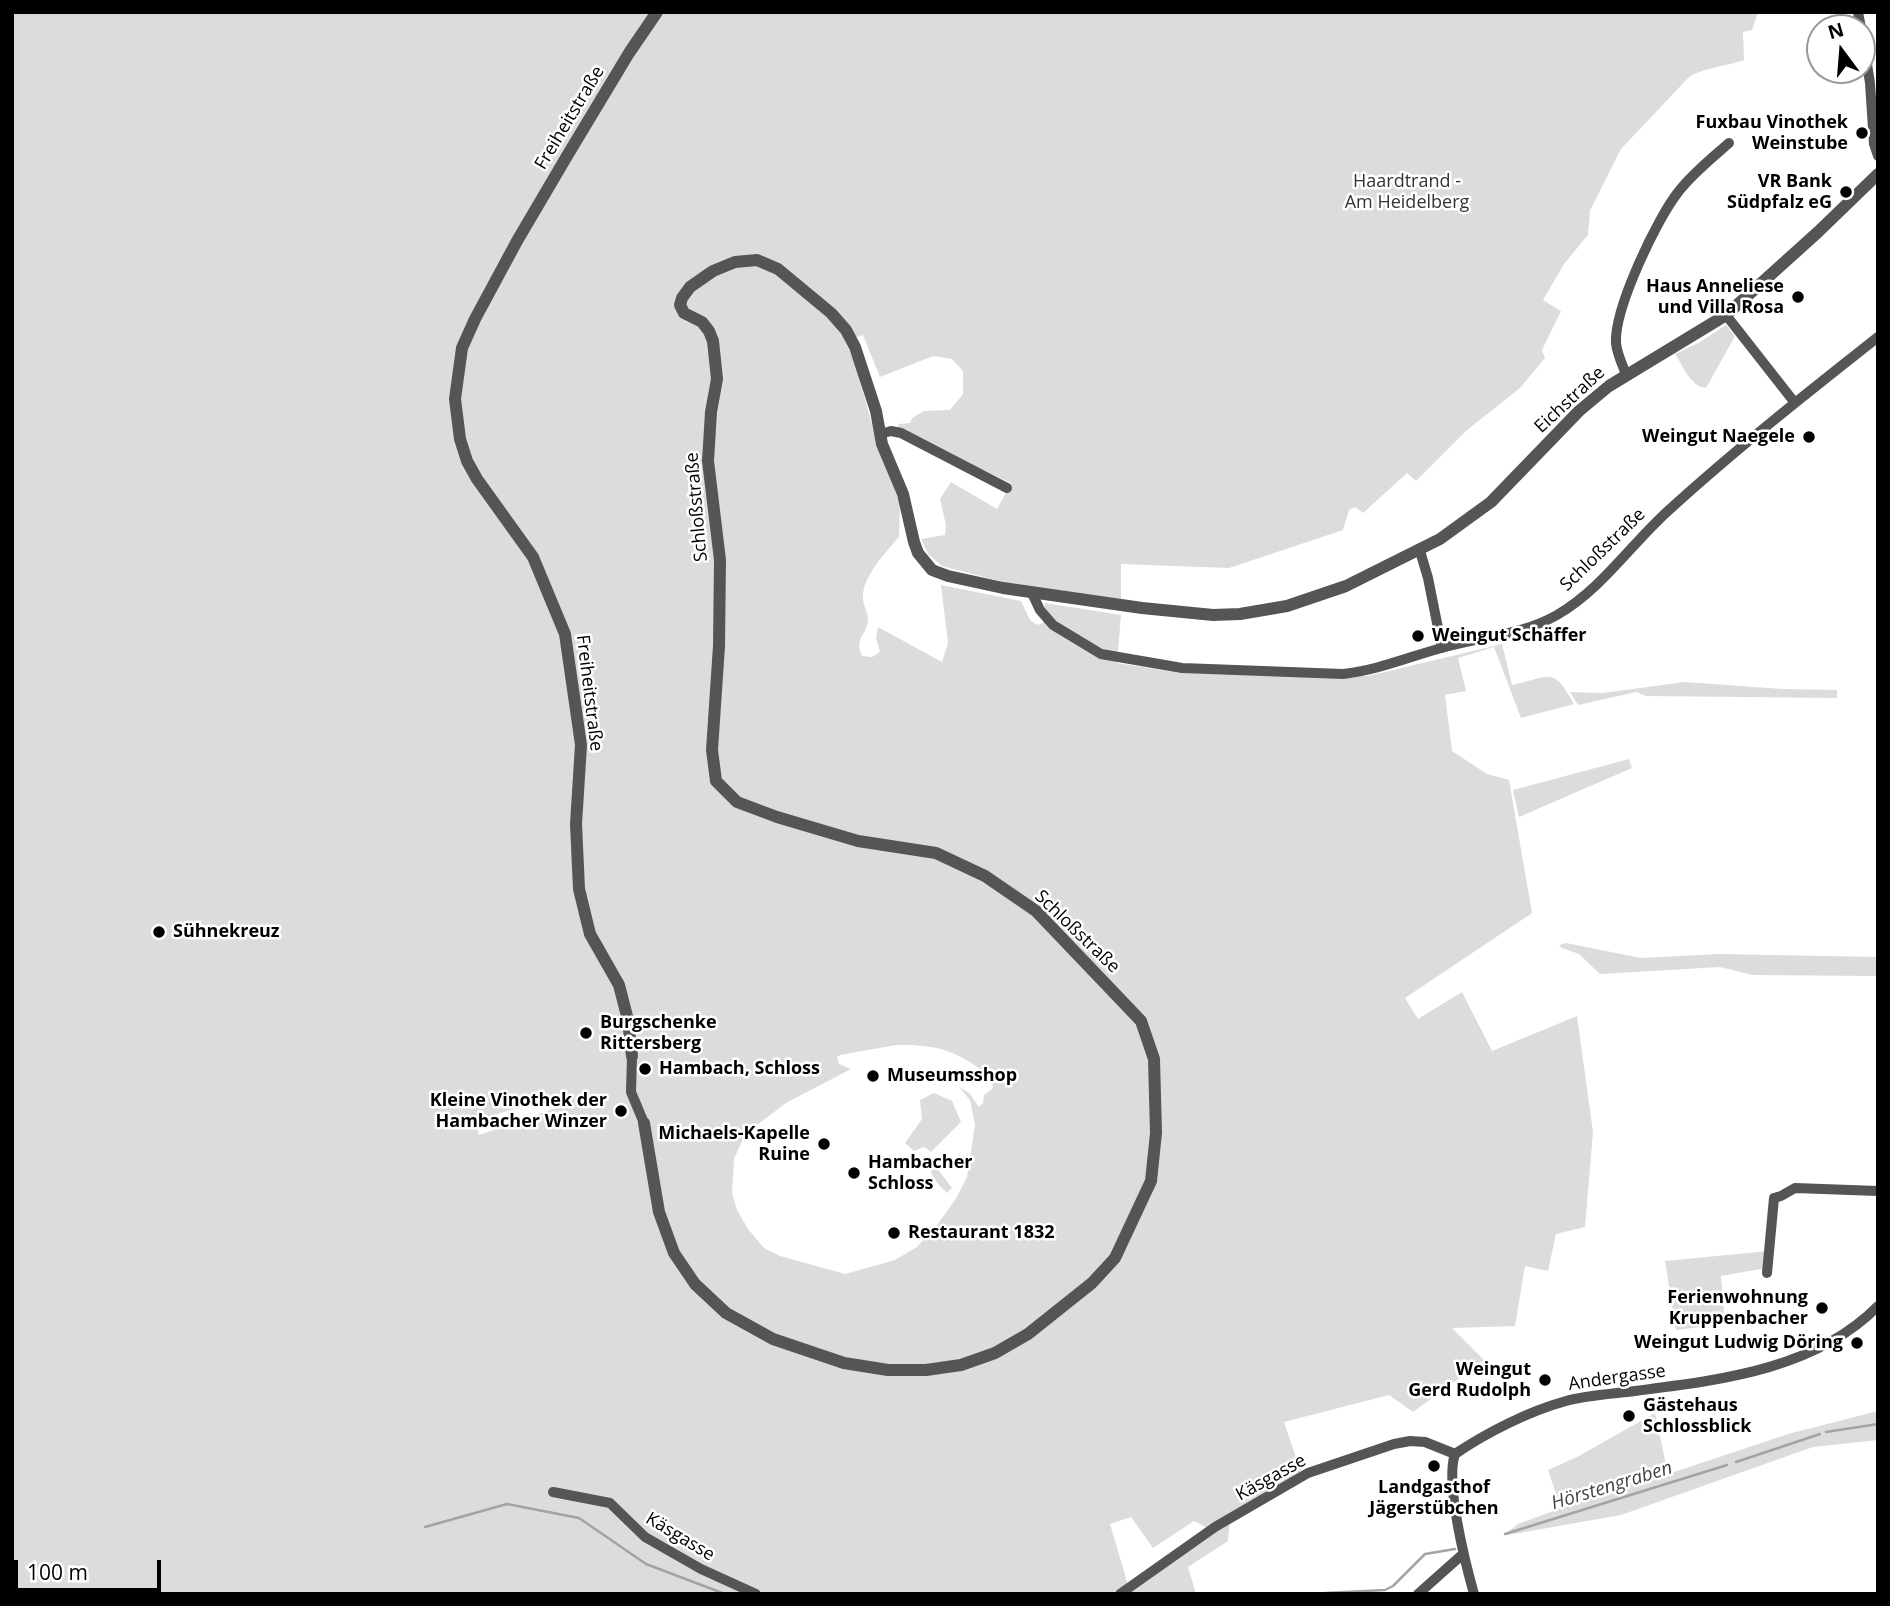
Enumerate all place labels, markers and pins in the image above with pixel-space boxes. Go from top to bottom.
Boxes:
place label: Fuxbau Vinothek Weinstube [1696,112,1848,154]
marker: Fuxbau Vinothek Weinstube [1854,125,1870,141]
place label: VR Bank Südpfalz eG [1727,171,1832,214]
marker: VR Bank Südpfalz eG [1838,184,1854,200]
place label: Haus Anneliese und Villa Rosa [1646,276,1784,318]
marker: Haus Anneliese und Villa Rosa [1790,289,1806,305]
place label: Weingut Naegele [1642,426,1795,448]
marker: Weingut Naegele [1801,429,1817,445]
place label: Weingut Schäffer [1432,625,1586,647]
marker: Weingut Schäffer [1410,628,1426,644]
place label: Sühnekreuz [173,921,280,943]
marker: Sühnekreuz [151,924,167,940]
place label: Burgschenke Rittersberg [600,1012,717,1054]
marker: Burgschenke Rittersberg [578,1025,594,1041]
place label: Hambach, Schloss [659,1058,820,1080]
marker: Hambach, Schloss [637,1061,653,1077]
place label: Museumsshop [887,1065,1017,1087]
marker: Museumsshop [865,1068,881,1084]
place label: Kleine Vinothek der Hambacher Winzer [430,1090,607,1132]
marker: Kleine Vinothek der Hambacher Winzer [613,1103,629,1119]
place label: Michaels-Kapelle Ruine [658,1123,810,1166]
marker: Michaels-Kapelle Ruine [816,1136,832,1152]
place label: Hambacher Schloss [868,1152,972,1194]
marker: Hambacher Schloss [846,1165,862,1181]
place label: Restaurant 1832 [908,1222,1055,1244]
marker: Restaurant 1832 [886,1225,902,1241]
place label: Ferienwohnung Kruppenbacher [1667,1287,1808,1330]
marker: Ferienwohnung Kruppenbacher [1814,1300,1830,1316]
place label: Weingut Ludwig Döring [1634,1332,1843,1354]
marker: Weingut Ludwig Döring [1849,1335,1865,1351]
place label: Weingut Gerd Rudolph [1408,1359,1531,1402]
marker: Weingut Gerd Rudolph [1537,1372,1553,1388]
place label: Gästehaus Schlossblick [1643,1395,1751,1438]
marker: Gästehaus Schlossblick [1621,1408,1637,1424]
marker: Landgasthof Jägerstübchen [1426,1458,1442,1474]
place label: Landgasthof Jägerstübchen [1369,1477,1499,1520]

